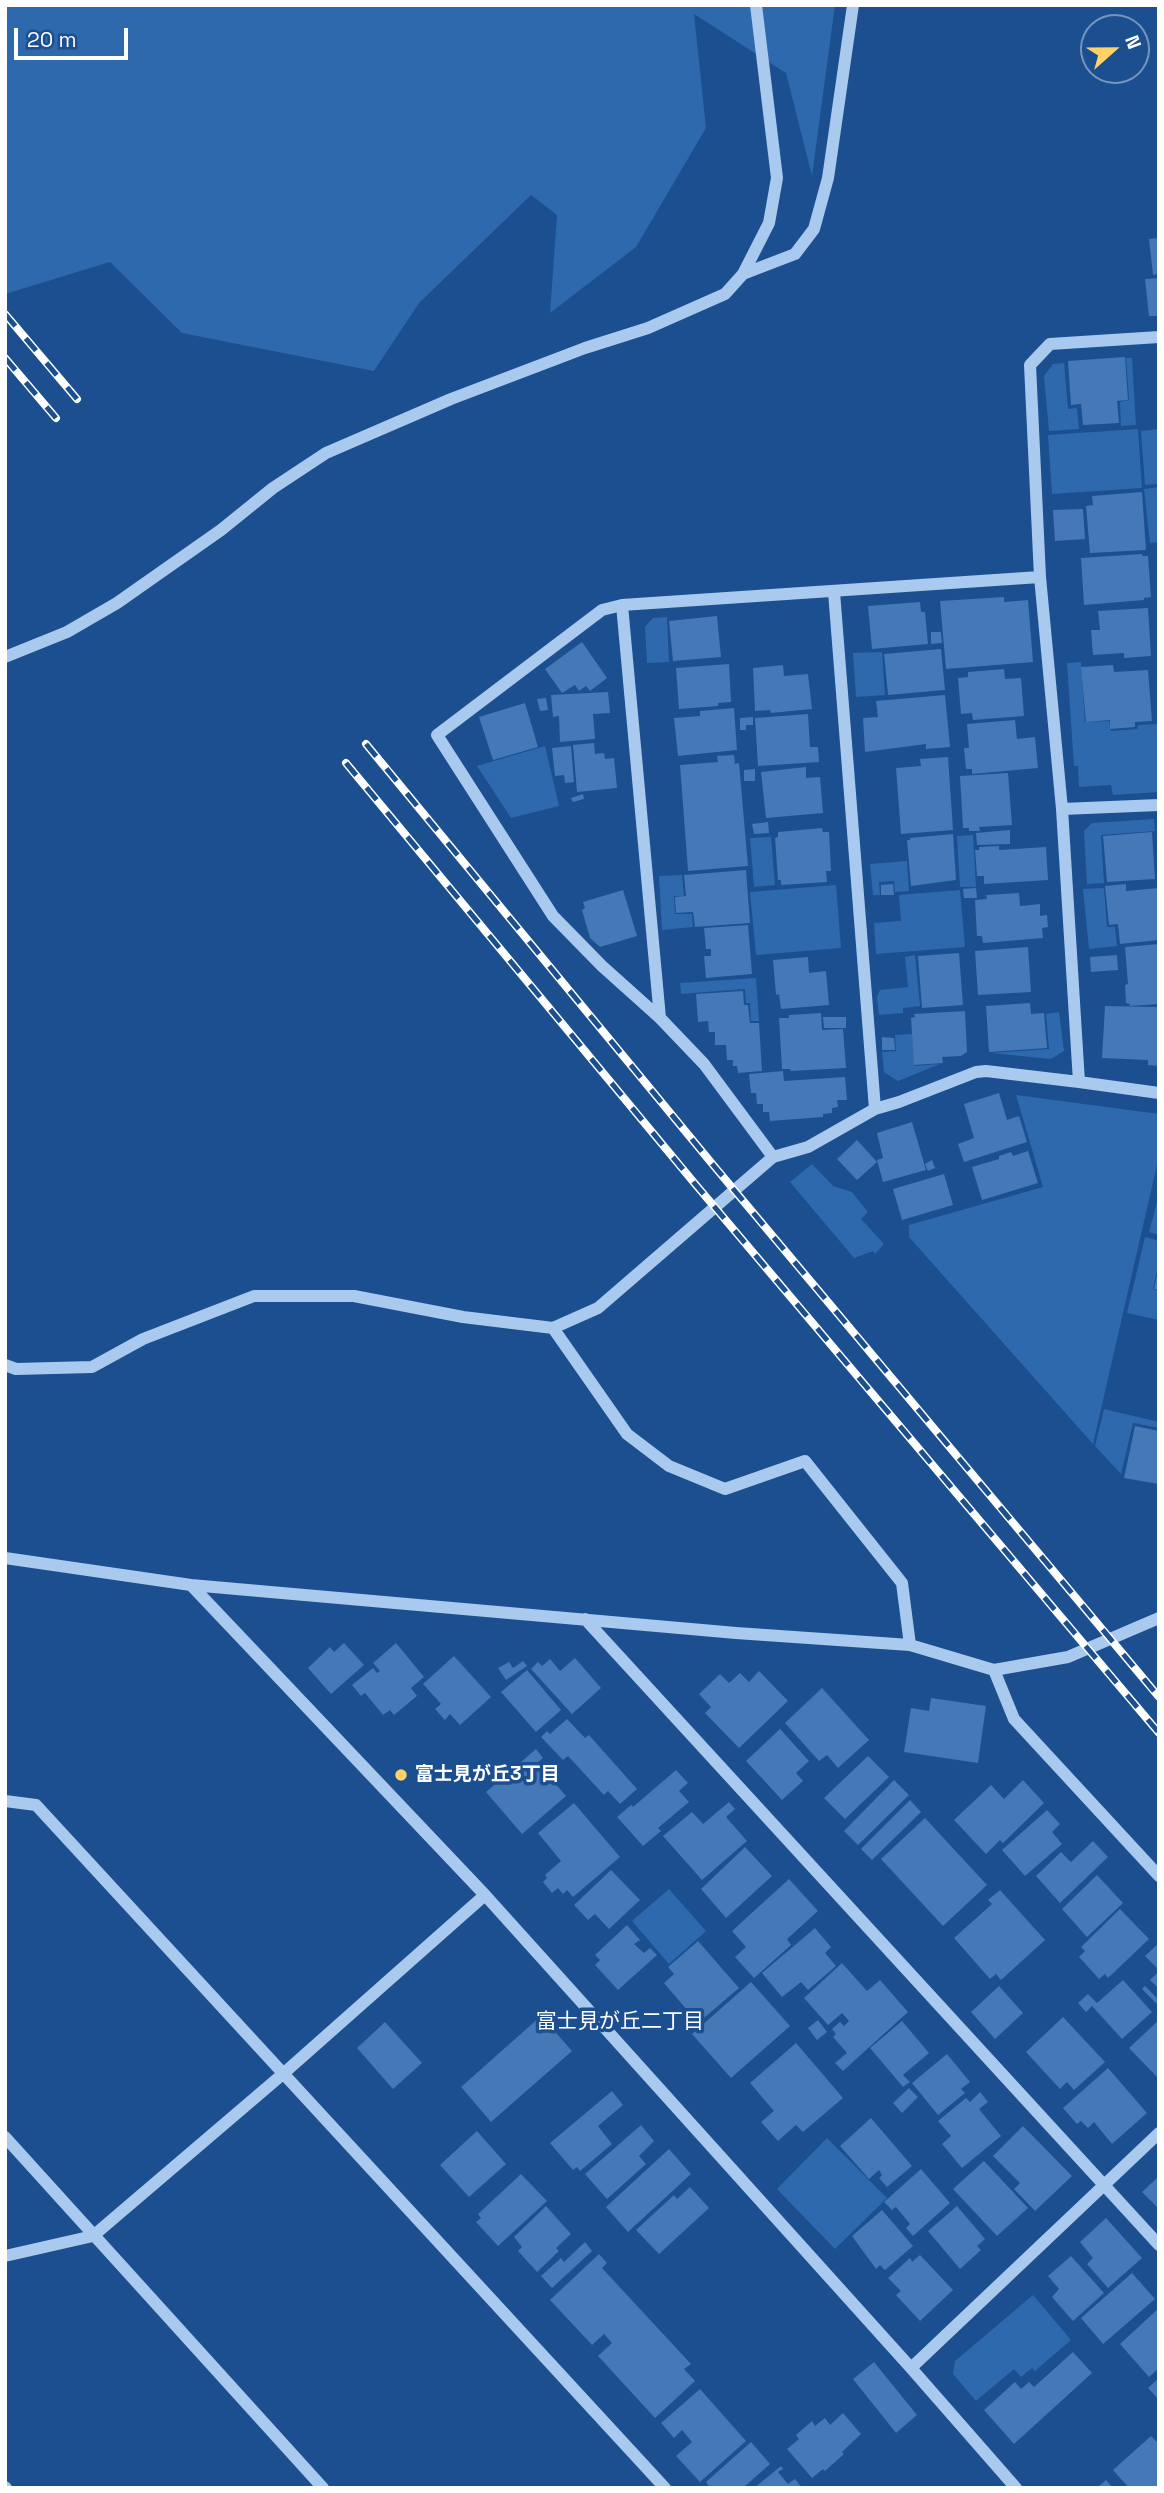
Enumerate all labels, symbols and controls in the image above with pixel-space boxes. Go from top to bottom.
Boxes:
scale bar [18,14,131,58]
north arrow [1080,14,1150,84]
text: 20 m [27,26,77,53]
text: N [1119,32,1147,52]
place label: 富士見が丘3丁目 [415,1764,560,1786]
marker: 富士見が丘3丁目 [393,1767,409,1783]
district label: 富士見が丘二丁目 [536,2009,704,2035]

